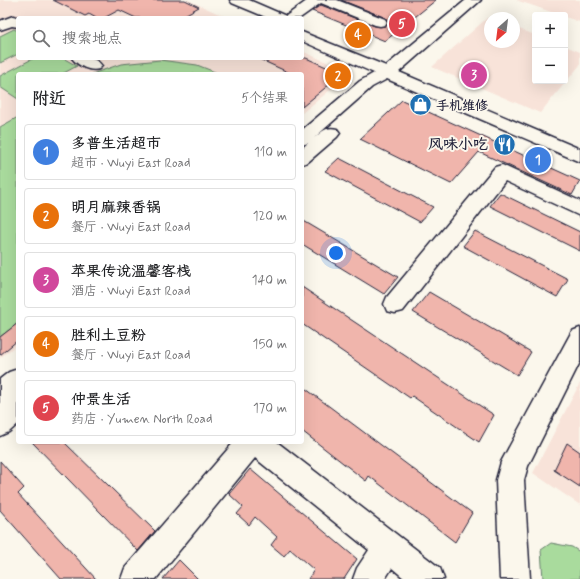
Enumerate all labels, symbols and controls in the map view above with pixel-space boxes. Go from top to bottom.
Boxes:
pin: 5 [389,9,415,39]
north arrow [484,12,520,48]
map controls [532,12,568,84]
button: + [532,12,568,48]
search box [16,16,304,60]
pin: 4 [345,20,371,50]
icon: search [30,27,52,49]
text: 搜索地点 [62,29,122,49]
button: − [532,48,568,84]
pin: 3 [461,60,487,90]
pin: 2 [325,61,351,91]
text: 附近 [32,88,66,110]
text: 5个结果 [241,90,288,107]
shop icon: 手机维修 [407,92,433,118]
place label: 手机维修 [436,98,488,115]
restaurant icon: 风味小吃 [491,131,517,157]
text: 多普生活超市 [71,134,161,154]
place label: 风味小吃 [428,135,488,155]
text: 1 [43,144,49,161]
text: 110 m [254,144,287,161]
pin: 1 [525,145,551,175]
text: 超市 · Wuyi East Road [71,155,191,172]
text: 明月麻辣香锅 [71,198,161,218]
text: 2 [43,208,49,225]
text: 120 m [253,208,287,225]
text: 餐厅 · Wuyi East Road [71,219,191,236]
your location [326,243,346,263]
text: 苹果传说温馨客栈 [71,262,191,282]
text: 3 [43,272,49,289]
text: 140 m [252,272,287,289]
text: 酒店 · Wuyi East Road [71,283,191,300]
text: 胜利土豆粉 [71,326,146,346]
text: 4 [42,336,50,353]
text: 150 m [253,336,287,353]
text: 餐厅 · Wuyi East Road [71,347,191,364]
text: 仲景生活 [71,390,131,410]
text: 5 [42,400,50,417]
text: 170 m [253,400,287,417]
text: 药店 · Yumen North Road [71,411,213,428]

